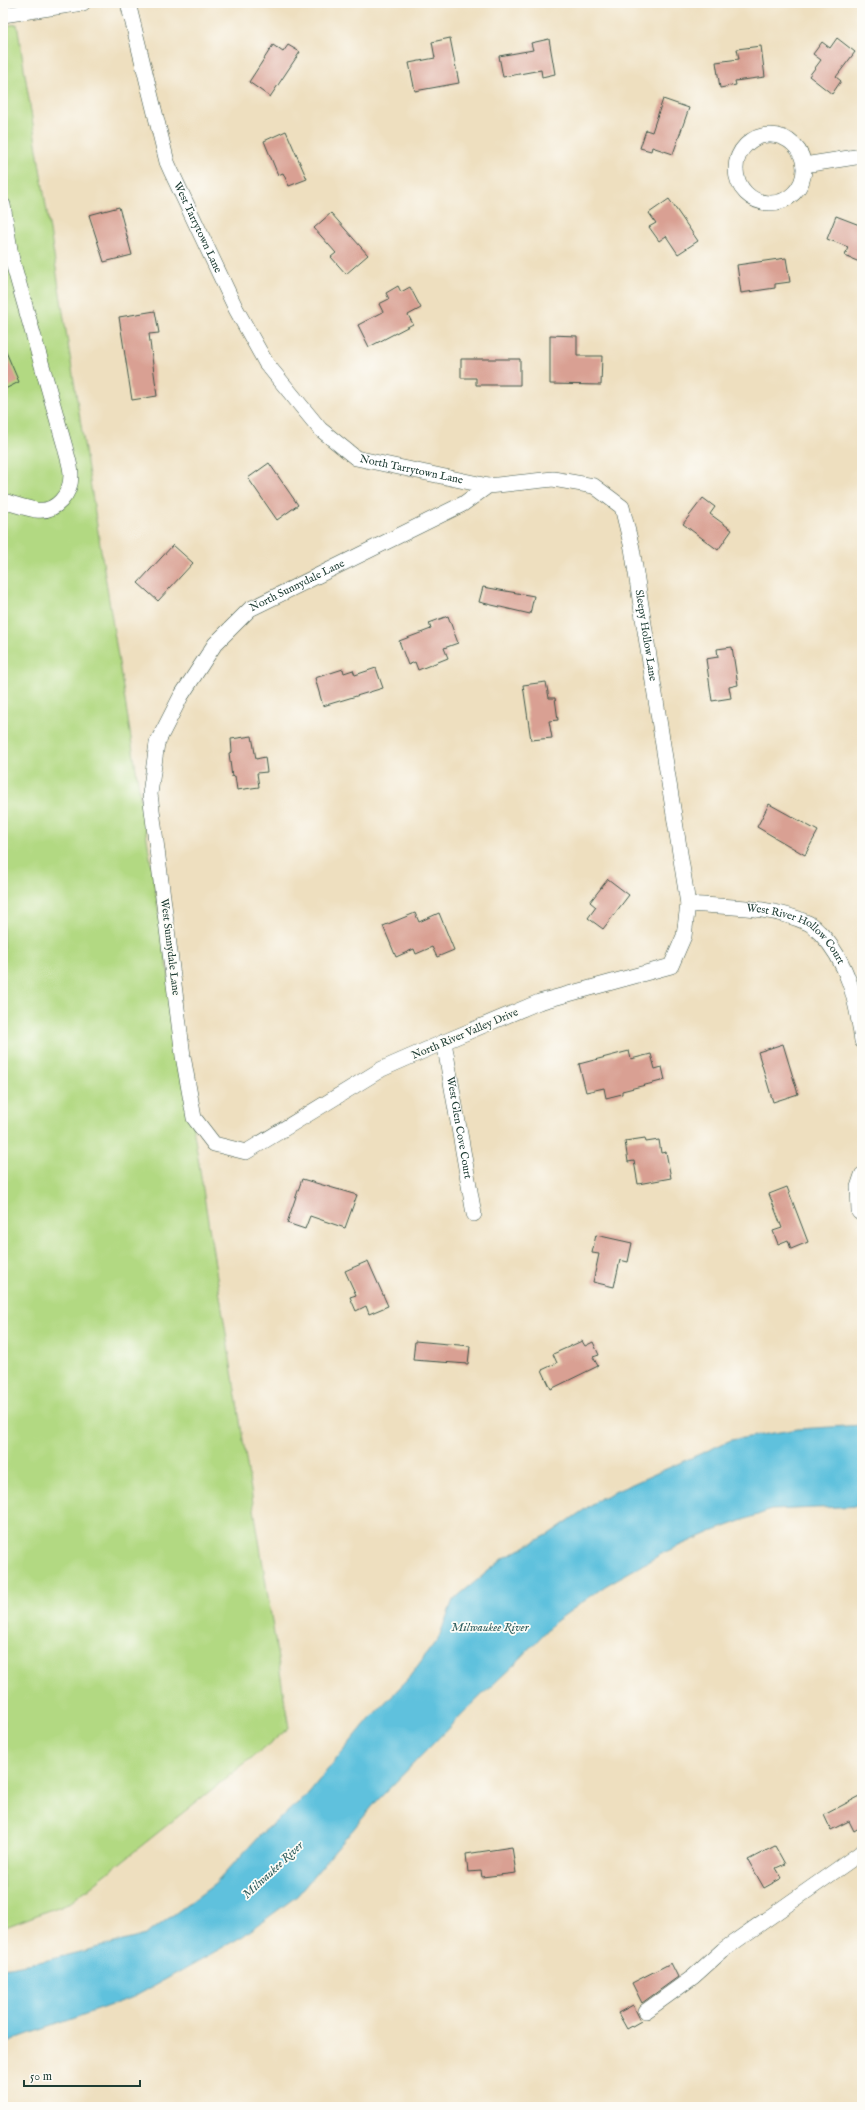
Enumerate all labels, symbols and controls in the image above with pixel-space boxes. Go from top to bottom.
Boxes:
street label: West Tarrytown Lane [170,180,225,275]
street label: North Tarrytown Lane [358,452,464,488]
street label: North Sunnydale Lane [247,556,347,615]
street label: Sleepy Hollow Lane [632,589,660,682]
street label: West Sunnydale Lane [157,898,183,996]
street label: West River Hollow Court [746,901,848,967]
street label: North River Valley Drive [410,1005,520,1063]
street label: West Glen Cove Court [443,1076,475,1180]
water label: Milwaukee River [451,1620,530,1635]
water label: Milwaukee River [240,1838,307,1902]
scale bar [24,2062,140,2088]
text: 50 m [30,2069,52,2084]

